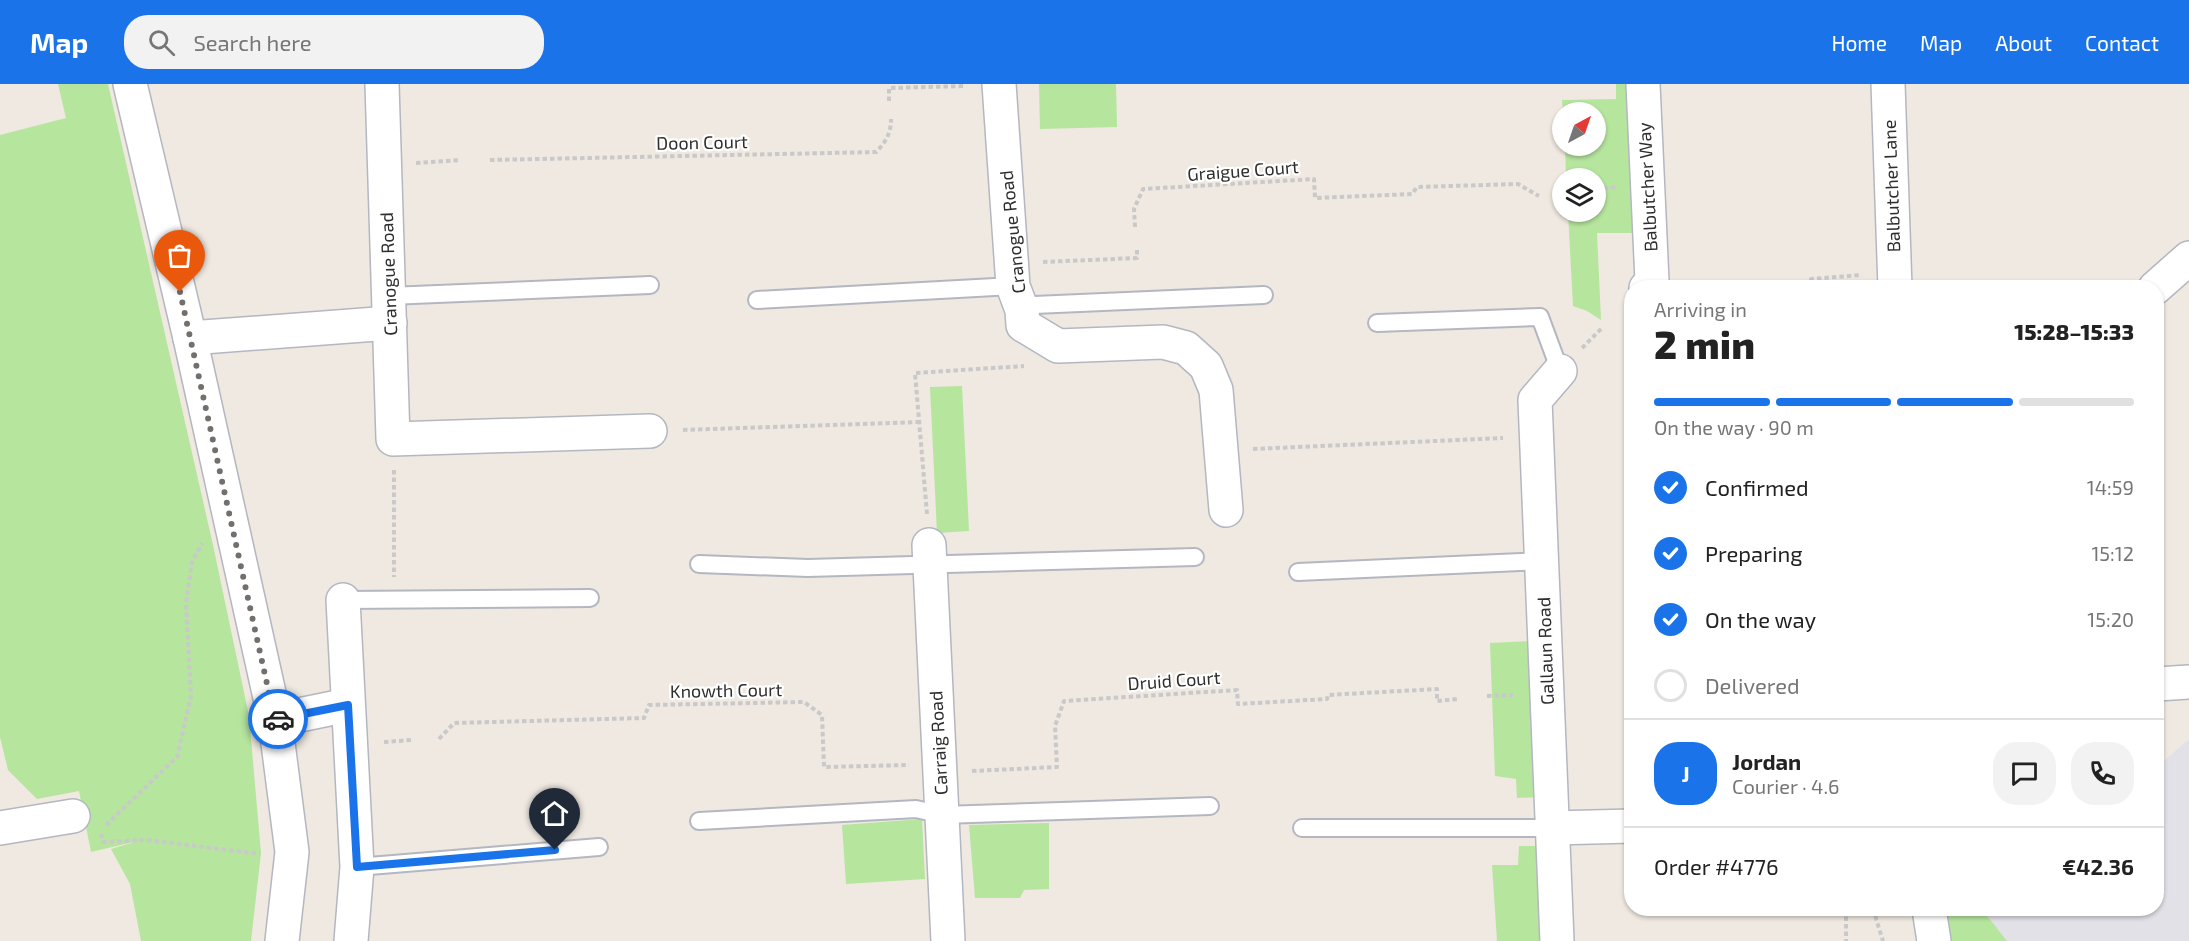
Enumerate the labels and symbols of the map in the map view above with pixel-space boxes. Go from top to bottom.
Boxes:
north arrow [1552,102,1606,156]
street label: Balbutcher Lane [1878,119,1904,253]
street label: Balbutcher Way [1633,121,1661,252]
street label: Doon Court [656,130,748,154]
street label: Graigue Court [1187,155,1300,185]
street label: Cranogue Road [995,169,1029,295]
street label: Cranogue Road [375,212,401,336]
pin [154,230,205,292]
street label: Gallaun Road [1532,597,1558,705]
street label: Druid Court [1127,666,1221,694]
street label: Knowth Court [670,678,782,702]
courier [248,689,308,749]
street label: Carraig Road [924,690,952,796]
pin [529,788,580,850]

